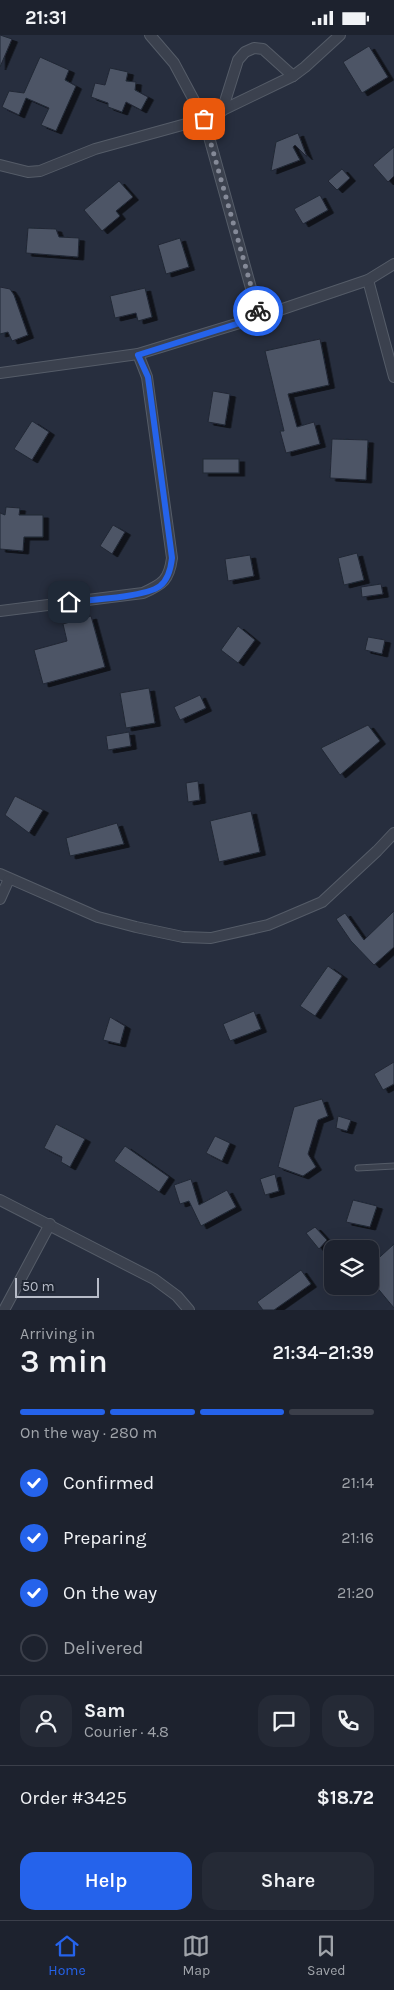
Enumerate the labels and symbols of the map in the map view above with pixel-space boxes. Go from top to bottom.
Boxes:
pin [183,98,225,140]
courier [233,286,283,336]
pin [48,581,90,623]
scale bar [15,1275,99,1298]

